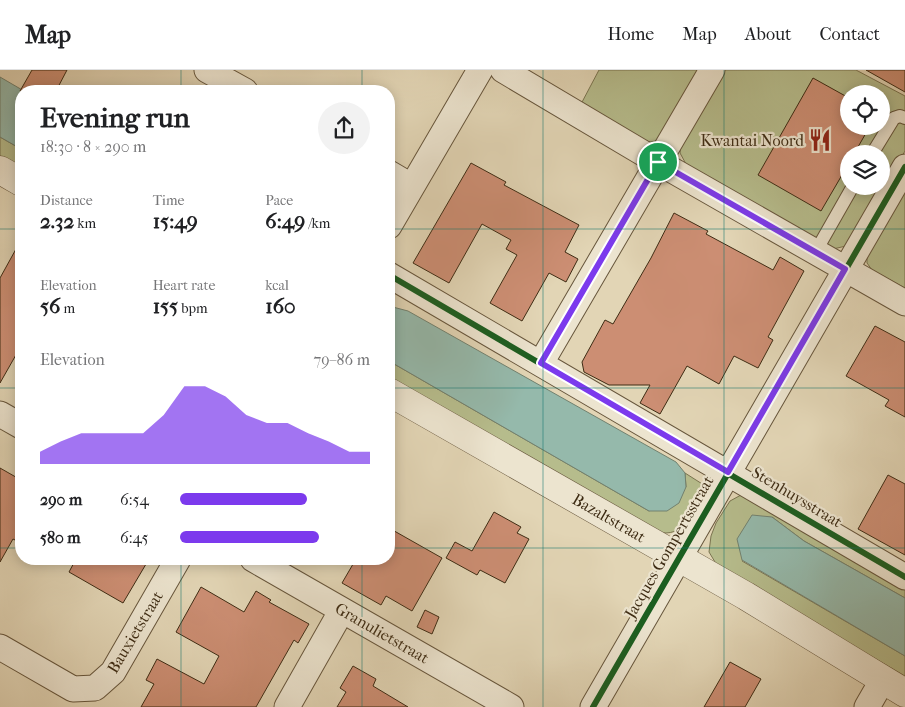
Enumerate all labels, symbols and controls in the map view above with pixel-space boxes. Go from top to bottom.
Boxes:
text: Map [25,21,71,49]
text: Home [607,24,654,45]
text: Map [682,24,717,45]
text: About [745,24,791,45]
text: Contact [819,24,880,45]
map controls [840,85,890,195]
button: locate [840,85,890,135]
text: Evening run [40,101,190,134]
button: share [318,102,370,154]
restaurant icon: Kwantai Noord [807,127,833,153]
place label: Kwantai Noord [701,131,804,150]
text: 18:30 · 8 × 290 m [40,137,146,156]
pin [637,141,679,183]
button: layers [840,145,890,195]
icon: arrive [644,148,672,176]
text: Distance [40,192,93,209]
text: Time [153,192,184,209]
text: Pace [265,192,293,209]
text: 2.32 [40,209,74,233]
text: 15:49 [153,209,198,233]
text: 6:49 [265,209,305,233]
text: km [74,215,96,232]
text: /km [305,215,330,232]
text: Elevation [40,277,97,294]
text: Heart rate [153,277,215,294]
text: kcal [265,277,289,294]
text: 56 [40,294,60,318]
text: 155 [153,294,178,318]
text: 160 [265,294,296,318]
text: m [60,300,75,317]
text: bpm [178,300,208,317]
text: Elevation [40,350,105,369]
text: 79–86 m [313,350,370,369]
street label: Stenhuysstraat [748,463,846,532]
street label: Jacques Gompertsstraat [619,472,718,623]
street label: Bazaltstraat [569,489,649,547]
text: 290 m [40,490,82,509]
text: 6:54 [120,490,149,509]
text: 580 m [40,528,81,547]
text: 6:45 [120,528,148,547]
street label: Bauxietstraat [103,587,167,676]
street label: Granulietstraat [332,598,433,668]

